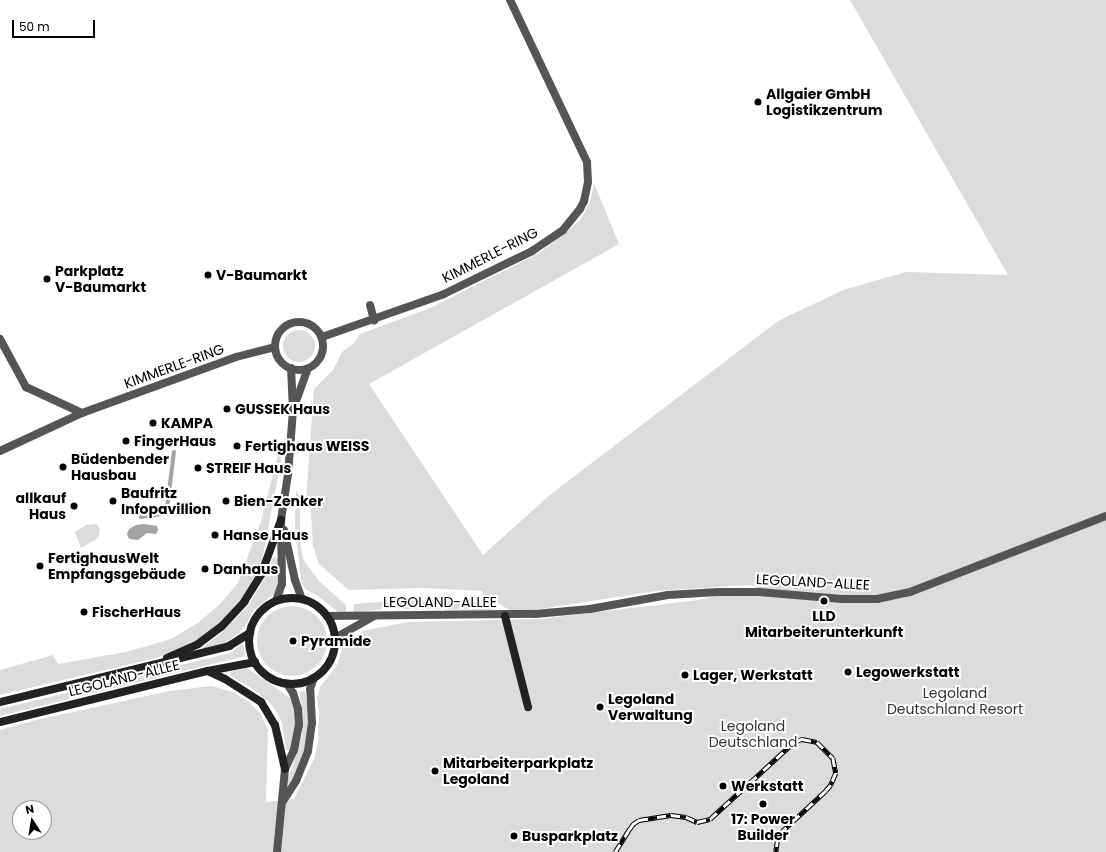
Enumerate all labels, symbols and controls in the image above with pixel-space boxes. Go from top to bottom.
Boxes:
scale bar [14,12,97,38]
text: 50 m [19,18,50,35]
place label: Allgaier GmbH Logistikzentrum [766,86,882,118]
marker: Allgaier GmbH Logistikzentrum [753,97,763,107]
street label: KIMMERLE-RING [439,224,541,286]
place label: Parkplatz V-Baumarkt [55,263,146,296]
place label: V-Baumarkt [216,267,307,283]
marker: V-Baumarkt [203,270,213,280]
marker: Parkplatz V-Baumarkt [42,274,52,284]
street label: KIMMERLE-RING [122,340,226,392]
place label: GUSSEK Haus [235,401,330,417]
marker: GUSSEK Haus [222,404,232,414]
place label: KAMPA [161,415,213,431]
marker: KAMPA [148,418,158,428]
place label: FingerHaus [134,433,216,449]
marker: FingerHaus [121,436,131,446]
place label: Fertighaus WEISS [245,438,369,454]
marker: Fertighaus WEISS [232,441,242,451]
place label: Büdenbender Hausbau [71,451,169,484]
place label: STREIF Haus [206,460,291,476]
marker: Büdenbender Hausbau [58,462,68,472]
marker: STREIF Haus [193,463,203,473]
place label: Baufritz Infopavillion [121,485,211,518]
place label: allkauf Haus [16,490,66,522]
place label: Bien-Zenker [234,493,323,509]
marker: Baufritz Infopavillion [108,496,118,506]
marker: Bien-Zenker [221,496,231,506]
marker: allkauf Haus [69,501,79,511]
place label: Hanse Haus [223,527,309,543]
marker: Hanse Haus [210,530,220,540]
place label: FertighausWelt Empfangsgebäude [48,550,186,582]
marker: FertighausWelt Empfangsgebäude [35,561,45,571]
place label: Danhaus [213,561,278,577]
marker: Danhaus [200,564,210,574]
street label: LEGOLAND-ALLEE [756,571,870,593]
street label: LEGOLAND-ALLEE [383,594,497,610]
marker: LLD Mitarbeiterunterkunft [819,596,829,606]
place label: FischerHaus [92,604,181,620]
marker: FischerHaus [79,607,89,617]
place label: LLD Mitarbeiterunterkunft [745,608,903,640]
place label: Pyramide [301,633,371,649]
marker: Pyramide [288,636,298,646]
street label: LEGOLAND-ALLEE [67,656,181,700]
place label: Legowerkstatt [856,664,959,680]
place label: Lager, Werkstatt [693,667,813,683]
marker: Legowerkstatt [843,667,853,677]
marker: Lager, Werkstatt [680,670,690,680]
park label: Legoland Deutschland Resort [887,685,1023,718]
place label: Legoland Verwaltung [608,691,693,724]
marker: Legoland Verwaltung [595,702,605,712]
park label: Legoland Deutschland [709,718,797,750]
place label: Mitarbeiterparkplatz Legoland [443,755,593,788]
marker: Mitarbeiterparkplatz Legoland [430,766,440,776]
place label: Werkstatt [731,778,803,794]
marker: Werkstatt [718,781,728,791]
marker: 17: Power Builder [758,799,768,809]
north arrow [12,800,52,840]
text: N [24,801,35,818]
place label: 17: Power Builder [731,811,795,844]
place label: Busparkplatz [522,828,618,844]
marker: Busparkplatz [509,831,519,841]

